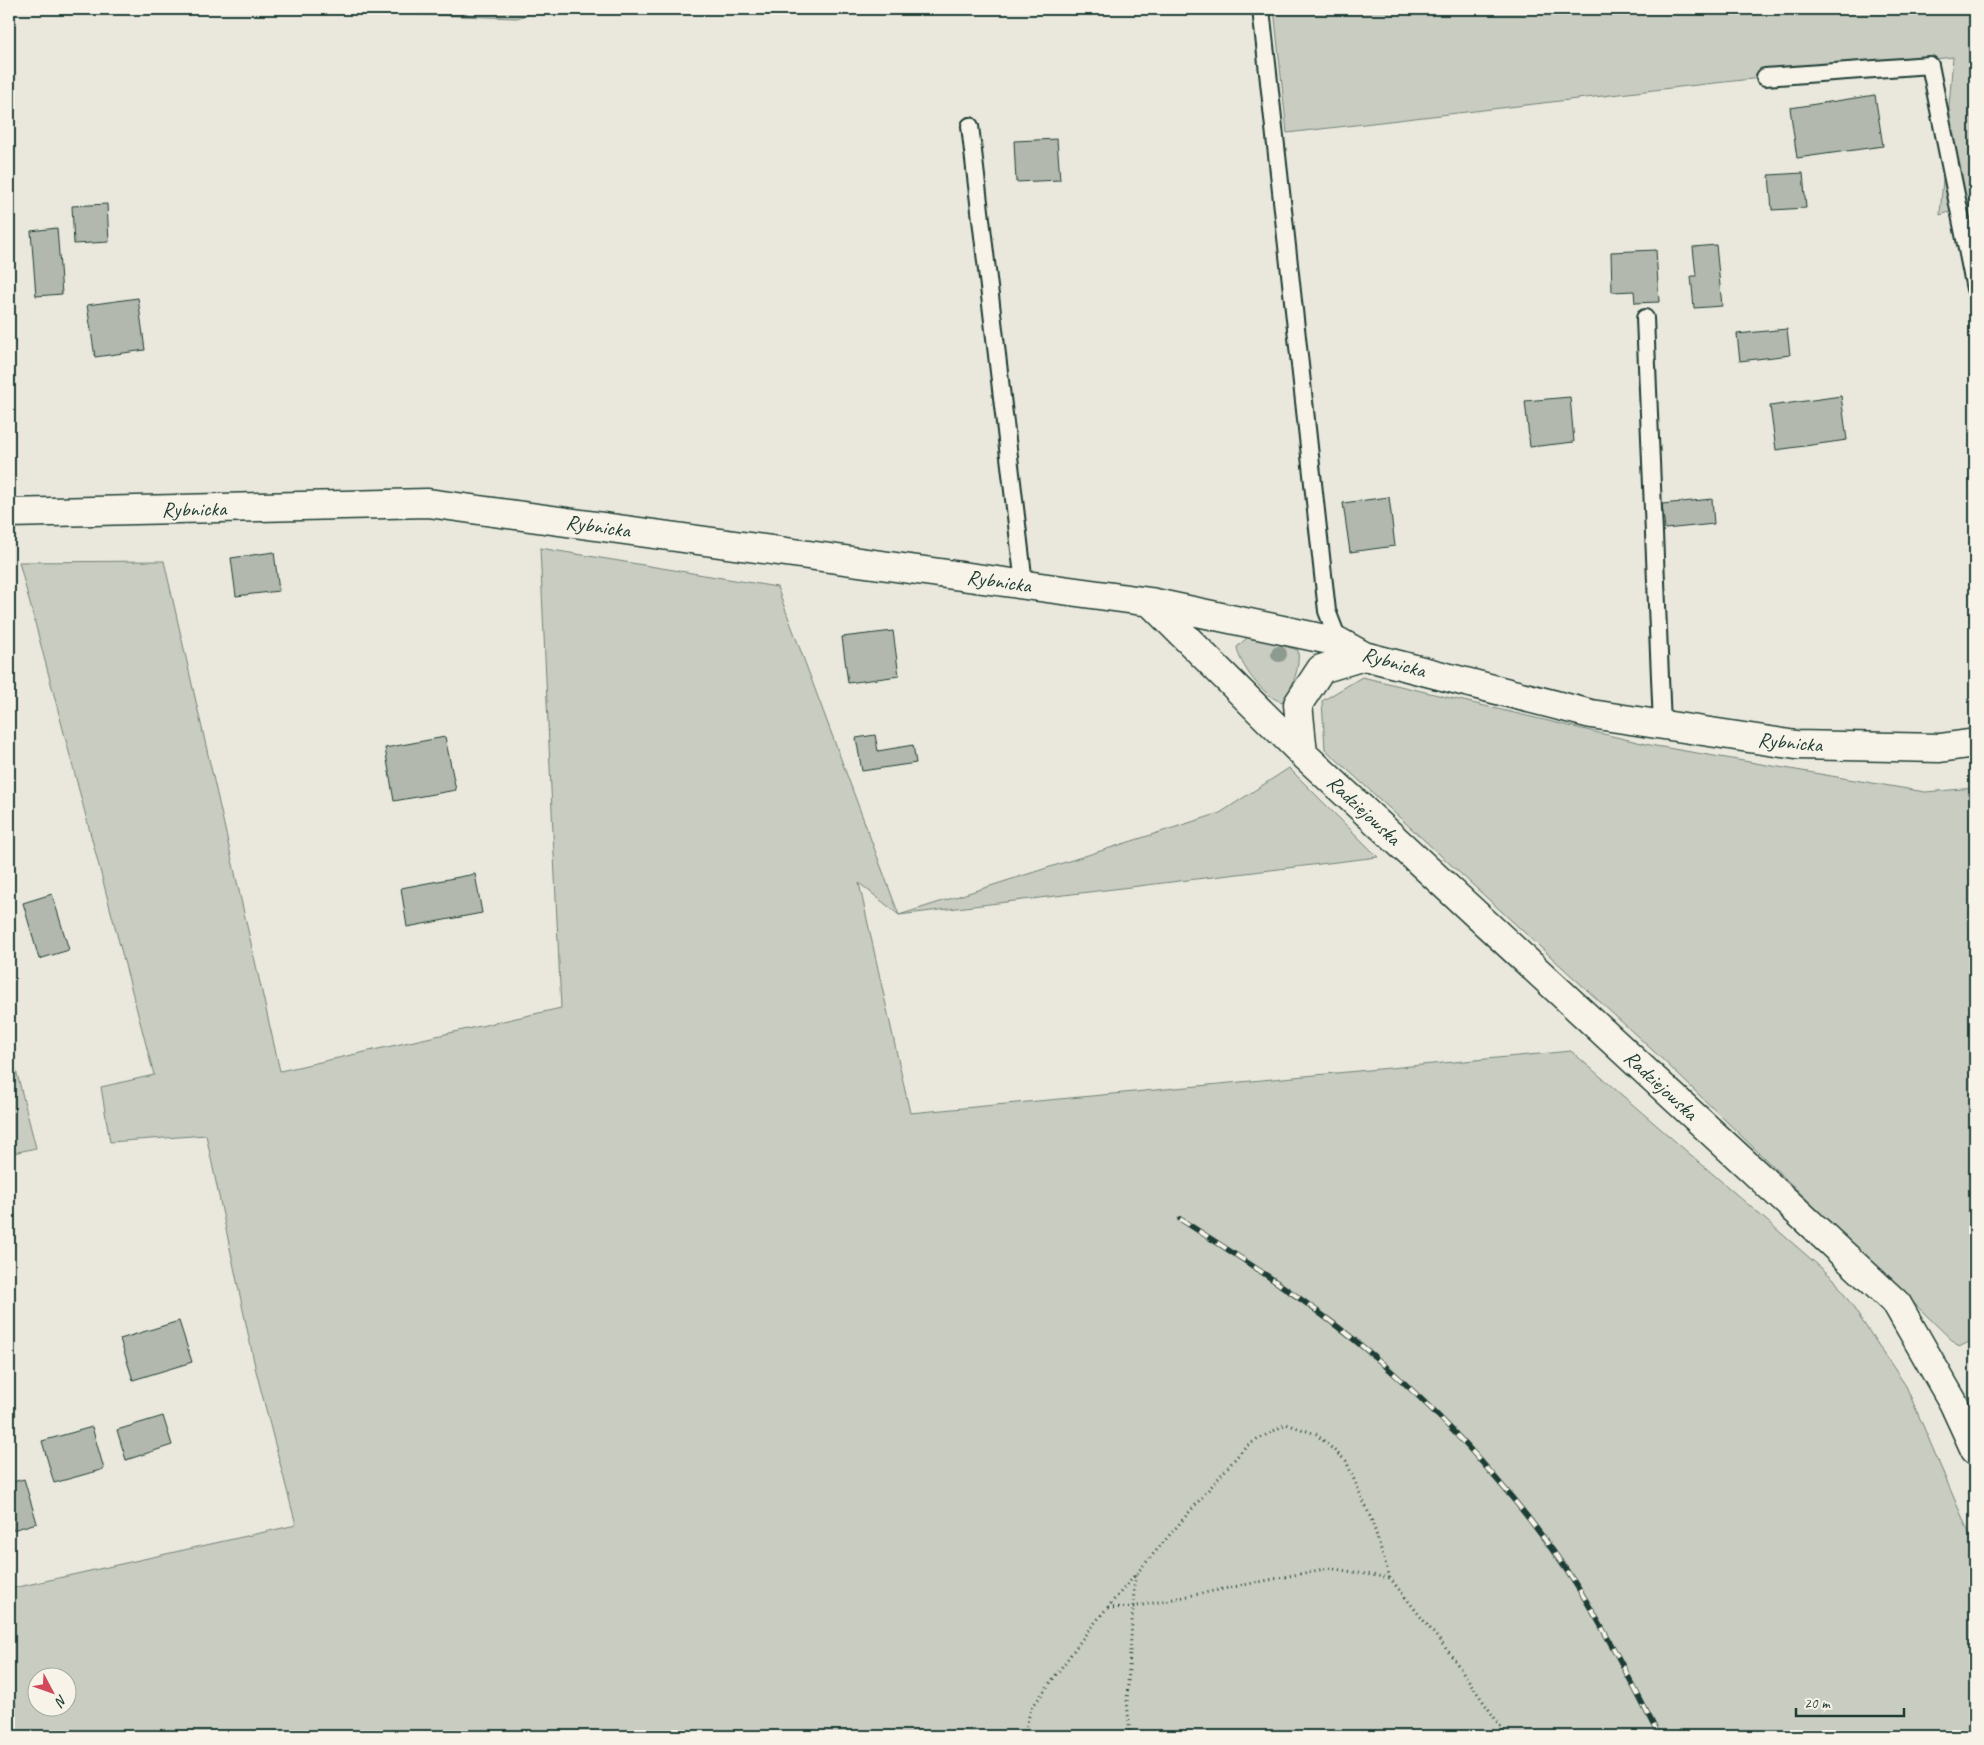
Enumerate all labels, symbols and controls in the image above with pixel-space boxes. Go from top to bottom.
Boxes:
street label: Rybnicka [161,495,228,523]
street label: Rybnicka [564,509,633,544]
street label: Rybnicka [965,564,1034,599]
street label: Rybnicka [1359,641,1430,684]
street label: Rybnicka [1757,726,1825,758]
street label: Radziejowska [1322,769,1407,852]
street label: Radziejowska [1619,1044,1704,1127]
north arrow [28,1668,78,1718]
scale bar [1796,1685,1904,1717]
text: N [51,1691,71,1711]
text: 20 m [1804,1694,1831,1713]

